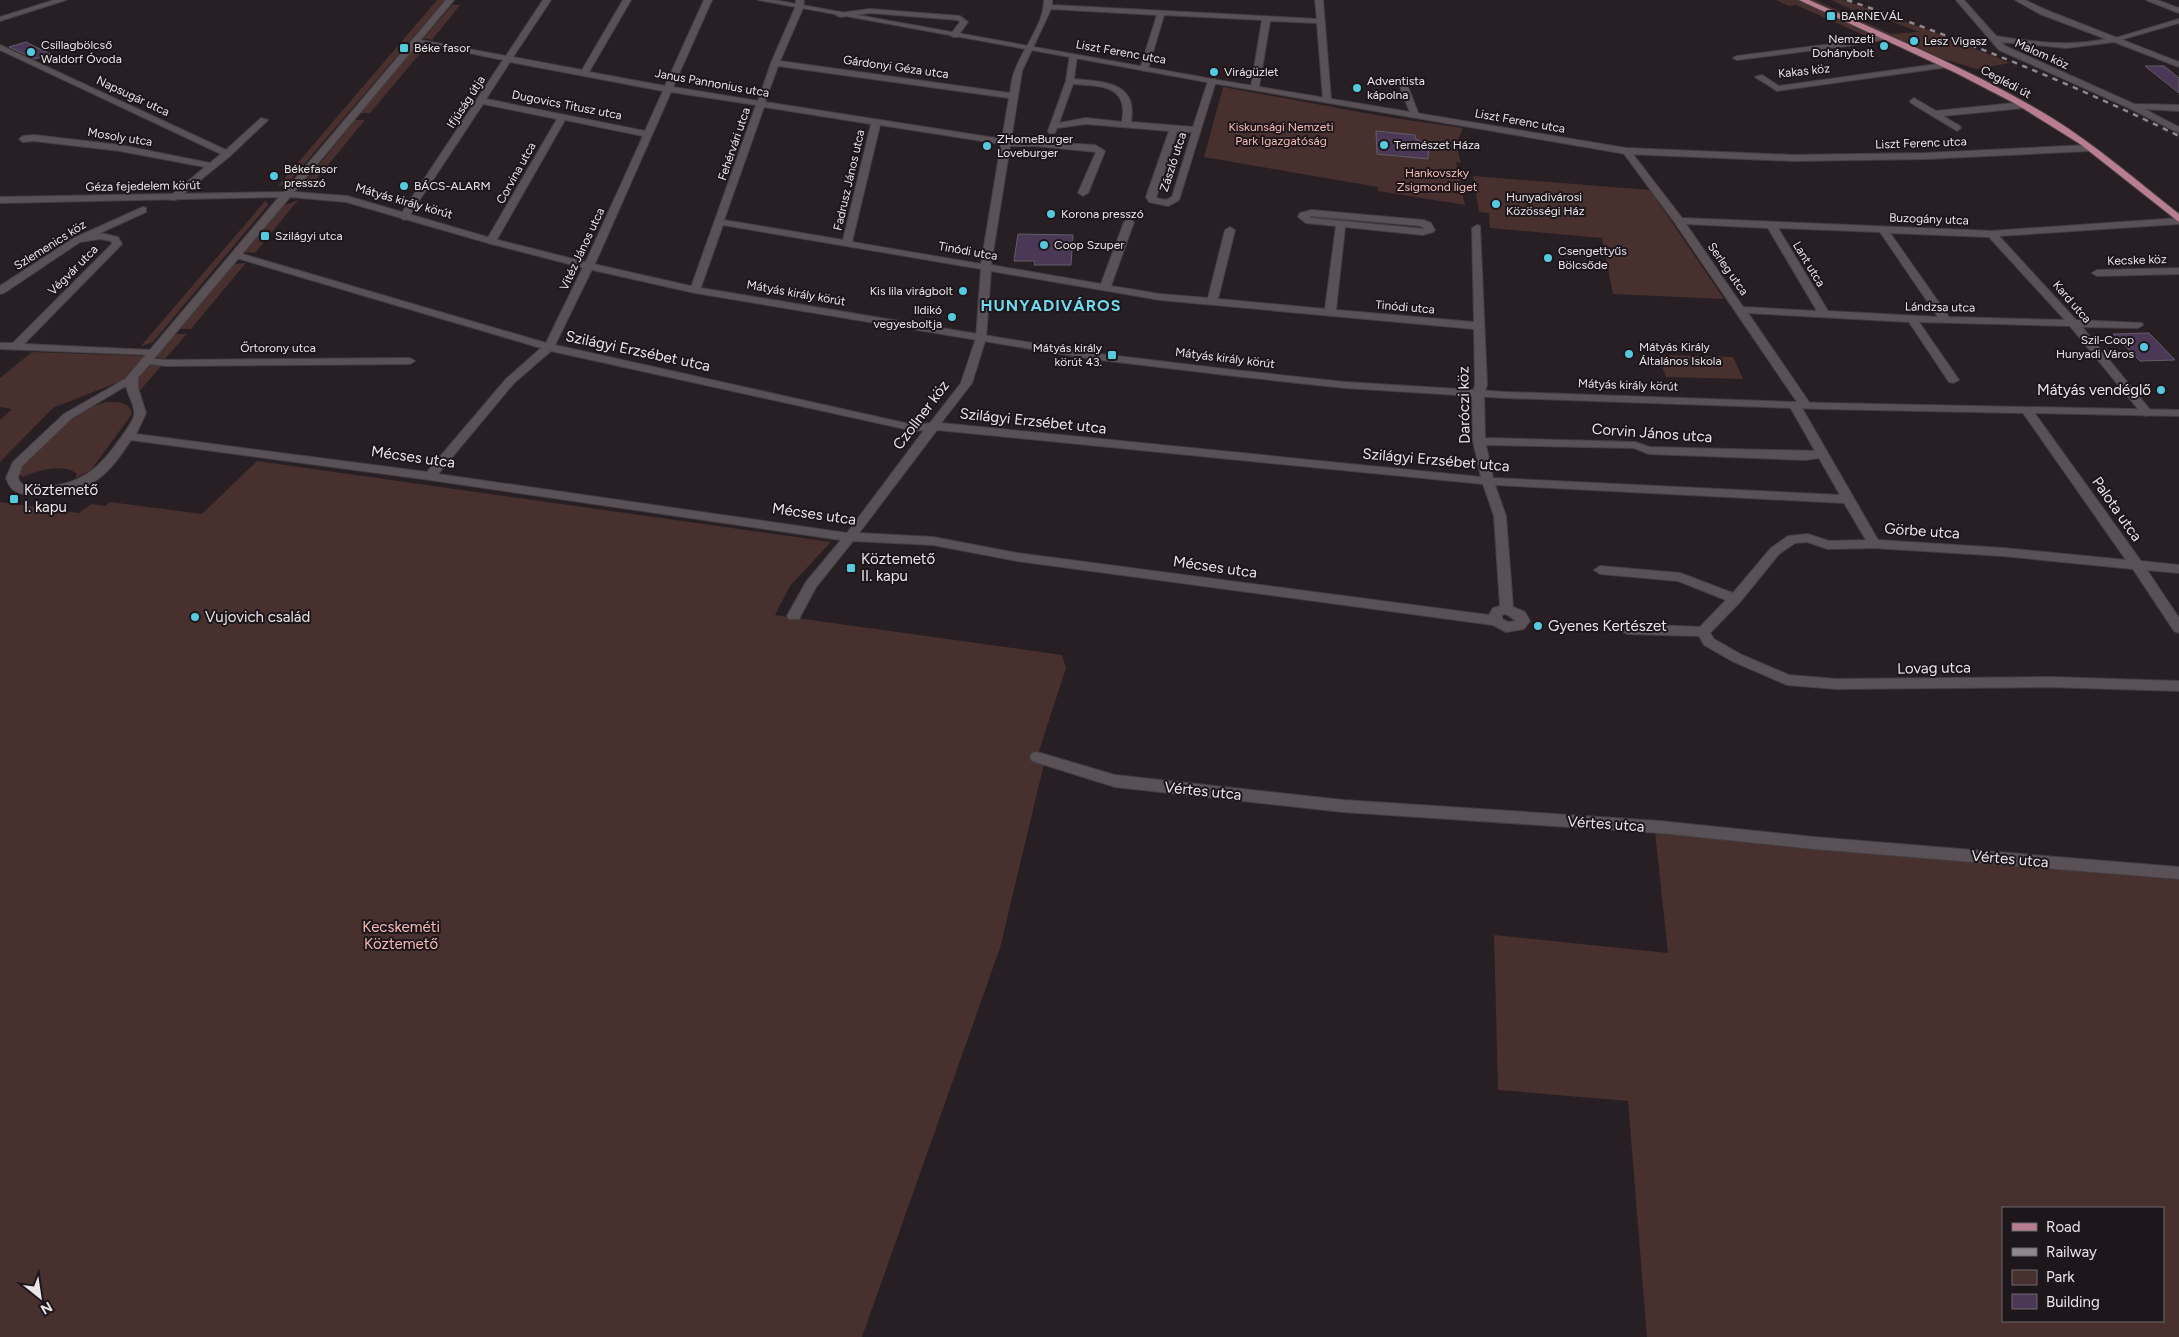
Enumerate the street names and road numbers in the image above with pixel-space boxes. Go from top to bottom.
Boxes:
street label: Malom köz [2013,36,2071,72]
street label: Liszt Ferenc utca [1075,37,1167,67]
street label: Gárdonyi Géza utca [842,53,950,81]
street label: Kakas köz [1777,61,1831,81]
street label: Ceglédi út [1978,63,2034,101]
street label: Janus Pannonius utca [654,66,770,100]
street label: Napsugár utca [94,73,172,119]
street label: Ifjúság útja [444,73,488,131]
street label: Dugovics Titusz utca [511,87,623,123]
street label: Fehérvári utca [715,106,753,182]
street label: Liszt Ferenc utca [1474,106,1566,136]
street label: Mosoly utca [87,125,153,149]
street label: Fadrusz János utca [831,128,867,232]
street label: Zászló utca [1157,131,1189,193]
street label: Liszt Ferenc utca [1875,134,1967,152]
street label: Corvina utca [493,140,539,206]
street label: Géza fejedelem körút [85,178,201,194]
street label: Mátyás király körút [354,180,455,222]
street label: Vitéz János utca [557,206,607,292]
street label: Buzogány utca [1889,211,1969,227]
street label: Szlemenics köz [11,217,89,273]
street label: Tinódi utca [937,239,999,263]
street label: Lant utca [1790,239,1828,289]
street label: Serleg utca [1705,240,1751,298]
street label: Végvár utca [45,242,101,298]
street label: Kecske köz [2107,252,2167,268]
street label: Mátyás király körút [745,277,847,309]
street label: Kard utca [2050,278,2094,326]
street label: Tinódi utca [1375,297,1435,317]
street label: Lándzsa utca [1905,299,1975,315]
street label: Szilágyi Erzsébet utca [564,327,712,375]
street label: Őrtorony utca [240,341,316,355]
street label: Mátyás király körút [1174,345,1276,371]
street label: Daróczi köz [1454,366,1474,444]
street label: Mátyás király körút [1578,376,1679,394]
street label: Czollner köz [889,377,953,453]
street label: Szilágyi Erzsébet utca [959,404,1107,438]
street label: Corvin János utca [1591,420,1713,446]
street label: Mécses utca [370,442,456,472]
street label: Szilágyi Erzsébet utca [1362,445,1510,475]
street label: Palota utca [2088,473,2146,545]
street label: Mécses utca [771,499,857,529]
street label: Görbe utca [1884,519,1960,543]
street label: Mécses utca [1172,552,1258,582]
street label: Lovag utca [1897,658,1971,678]
street label: Vértes utca [1164,778,1242,804]
street label: Vértes utca [1567,812,1645,836]
street label: Vértes utca [1971,847,2049,871]

